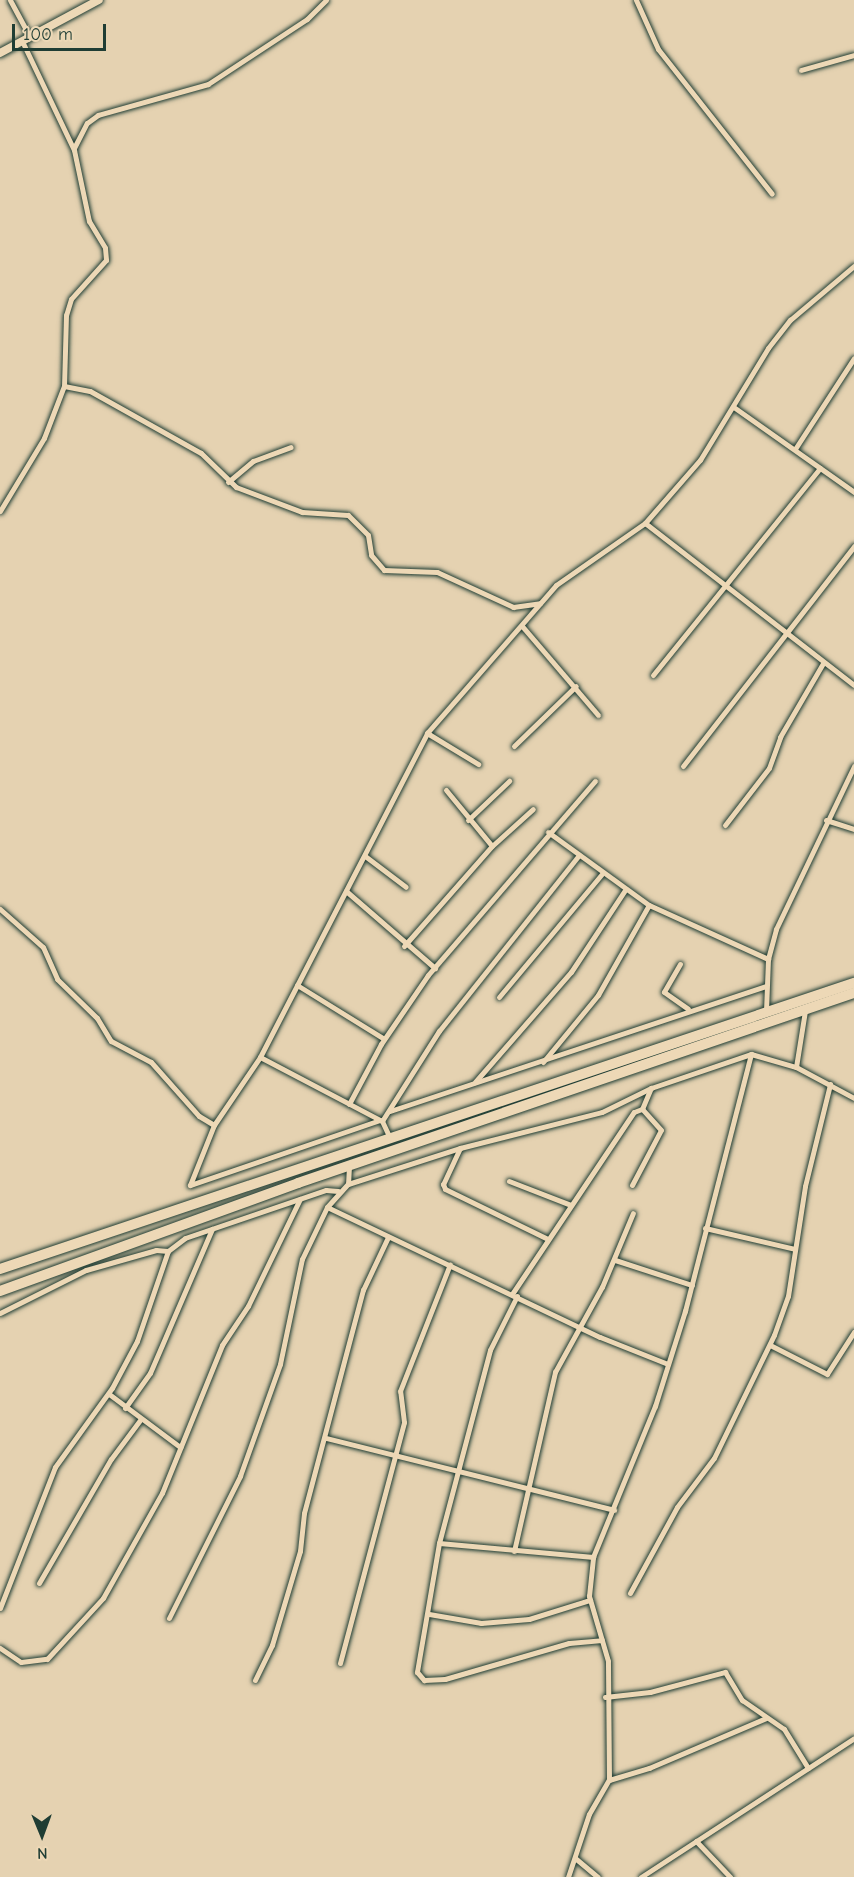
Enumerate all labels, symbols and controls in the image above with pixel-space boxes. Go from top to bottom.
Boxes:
scale bar [15,12,110,50]
text: 100 m [23,24,73,45]
north arrow [12,1805,72,1865]
text: N [37,1844,48,1862]

